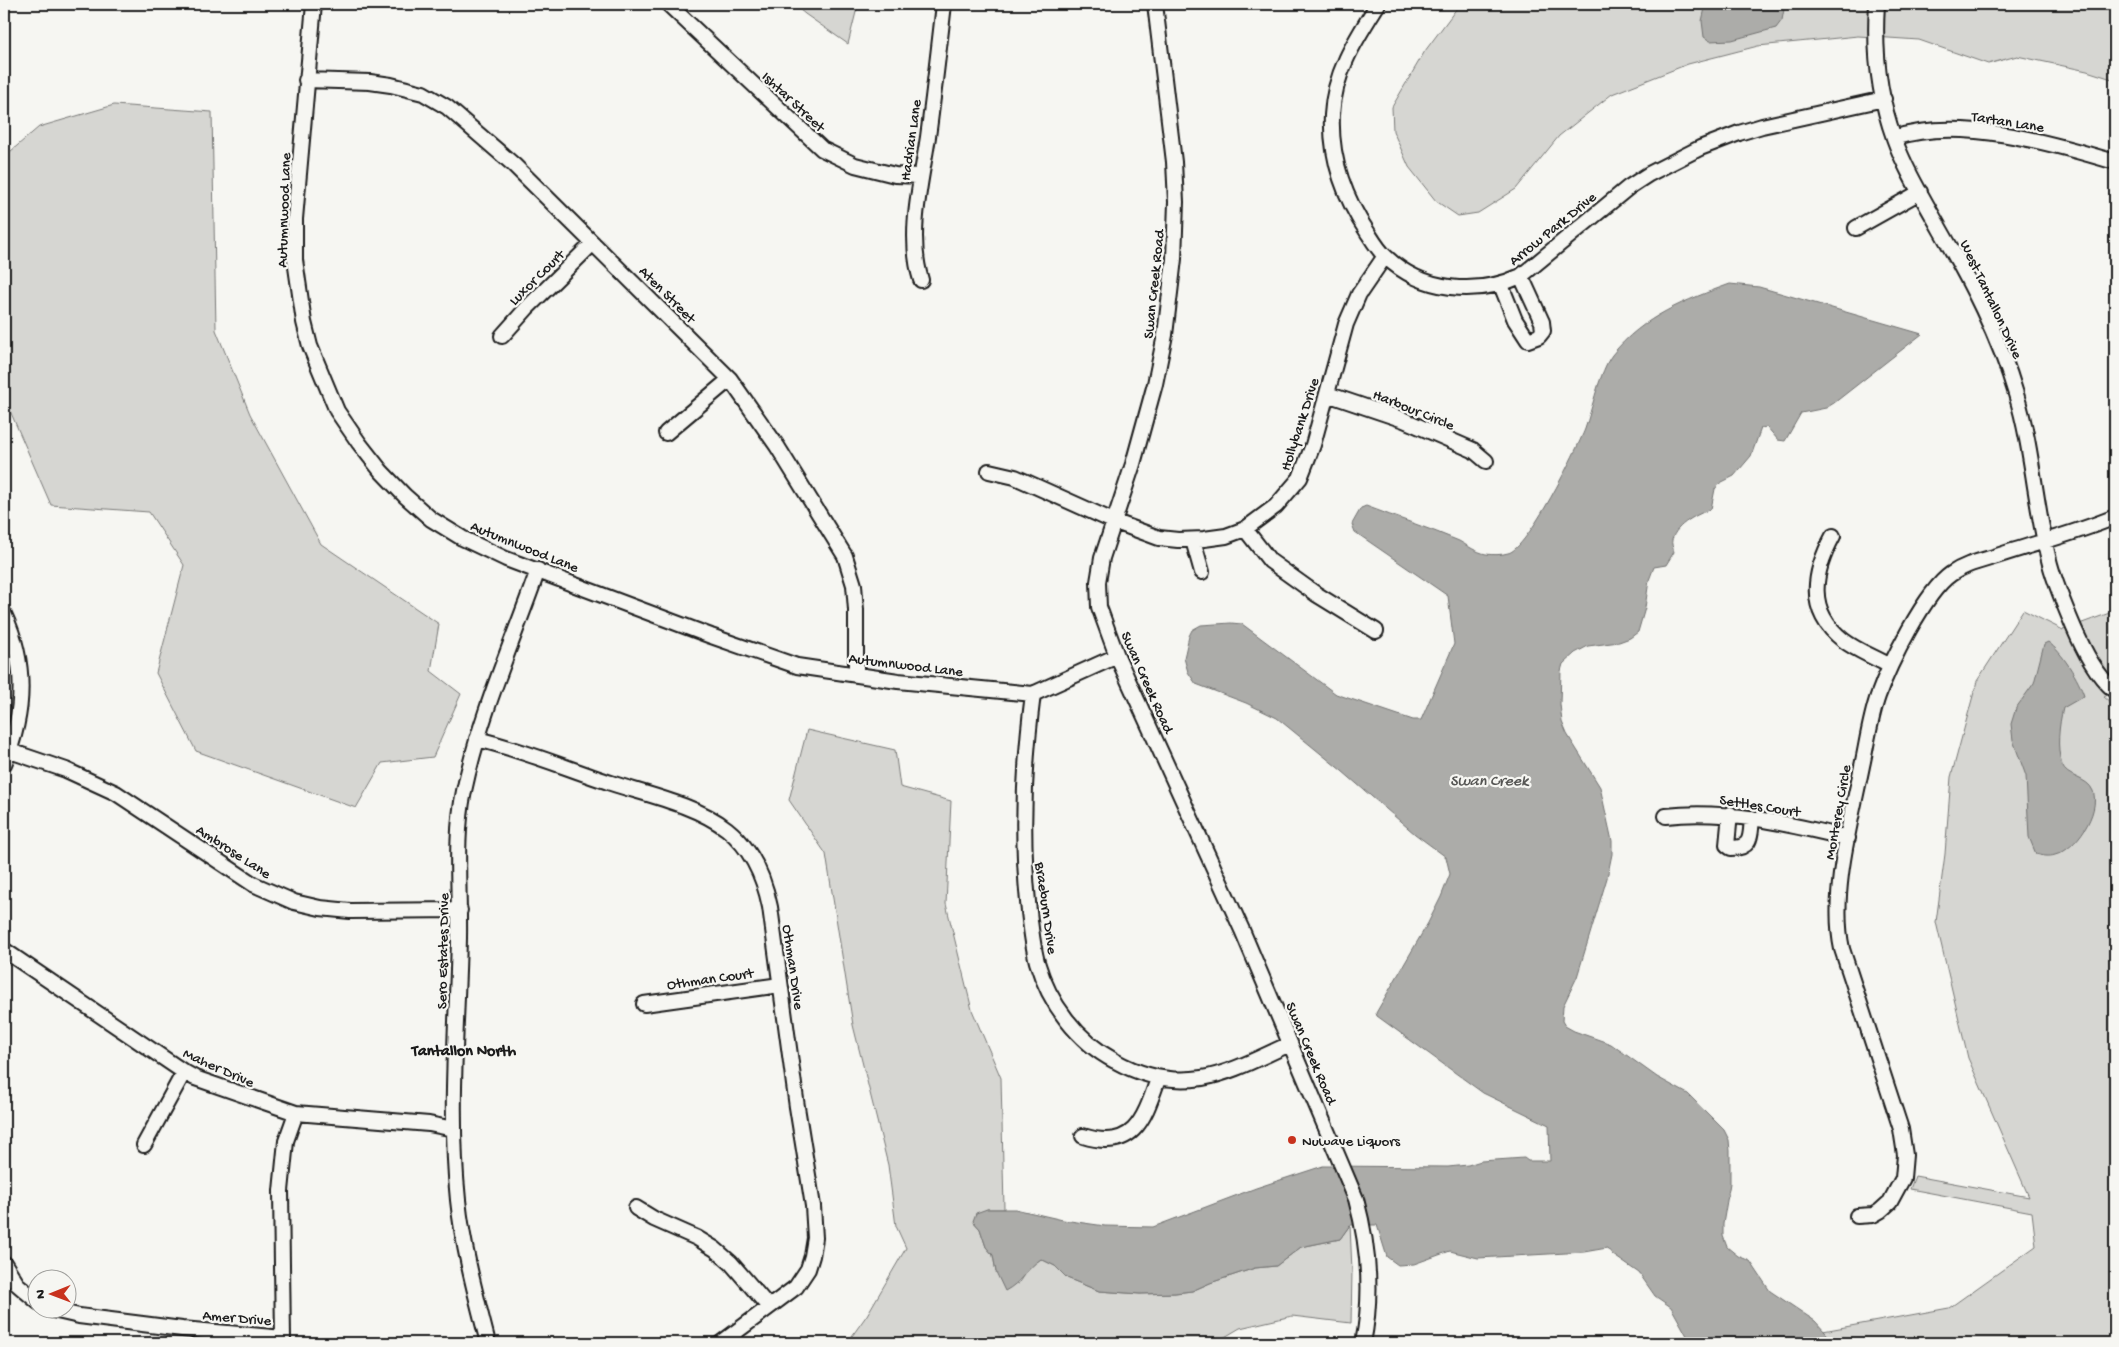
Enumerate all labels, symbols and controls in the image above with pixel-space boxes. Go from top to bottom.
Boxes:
street label: Ishtar Street [757,68,830,138]
street label: Hadrian Lane [897,98,927,182]
street label: Tartan Lane [1969,108,2046,138]
street label: Autumnwood Lane [274,152,296,268]
street label: Arrow Park Drive [1506,189,1601,270]
street label: Swan Creek Road [1140,228,1170,340]
street label: West Tantallon Drive [1955,238,2026,362]
street label: Luxor Court [506,245,570,310]
street label: Aten Street [634,263,700,329]
street label: Hollybank Drive [1277,376,1324,473]
street label: Harbour Circle [1370,386,1457,436]
street label: Autumnwood Lane [468,518,581,578]
street label: Swan Creek Road [1116,629,1177,738]
street label: Autumnwood Lane [848,650,964,682]
street label: Monterey Circle [1822,763,1856,861]
water label: Swan Creek [1450,773,1530,792]
street label: Settles Court [1718,792,1803,823]
street label: Ambrose Lane [192,822,274,884]
street label: Braeburn Drive [1030,860,1060,956]
street label: Sero Estates Drive [434,892,454,1009]
street label: Othman Drive [777,924,807,1011]
street label: Othman Court [666,965,757,995]
street label: Swan Creek Road [1280,1000,1340,1109]
district label: Tantallon North [410,1043,517,1062]
street label: Maher Drive [180,1045,257,1093]
place label: Nuwave Liquors [1302,1133,1401,1151]
marker: Nuwave Liquors [1286,1134,1298,1146]
north arrow [28,1270,78,1320]
text: N [33,1289,50,1299]
street label: Amer Drive [202,1307,272,1331]

